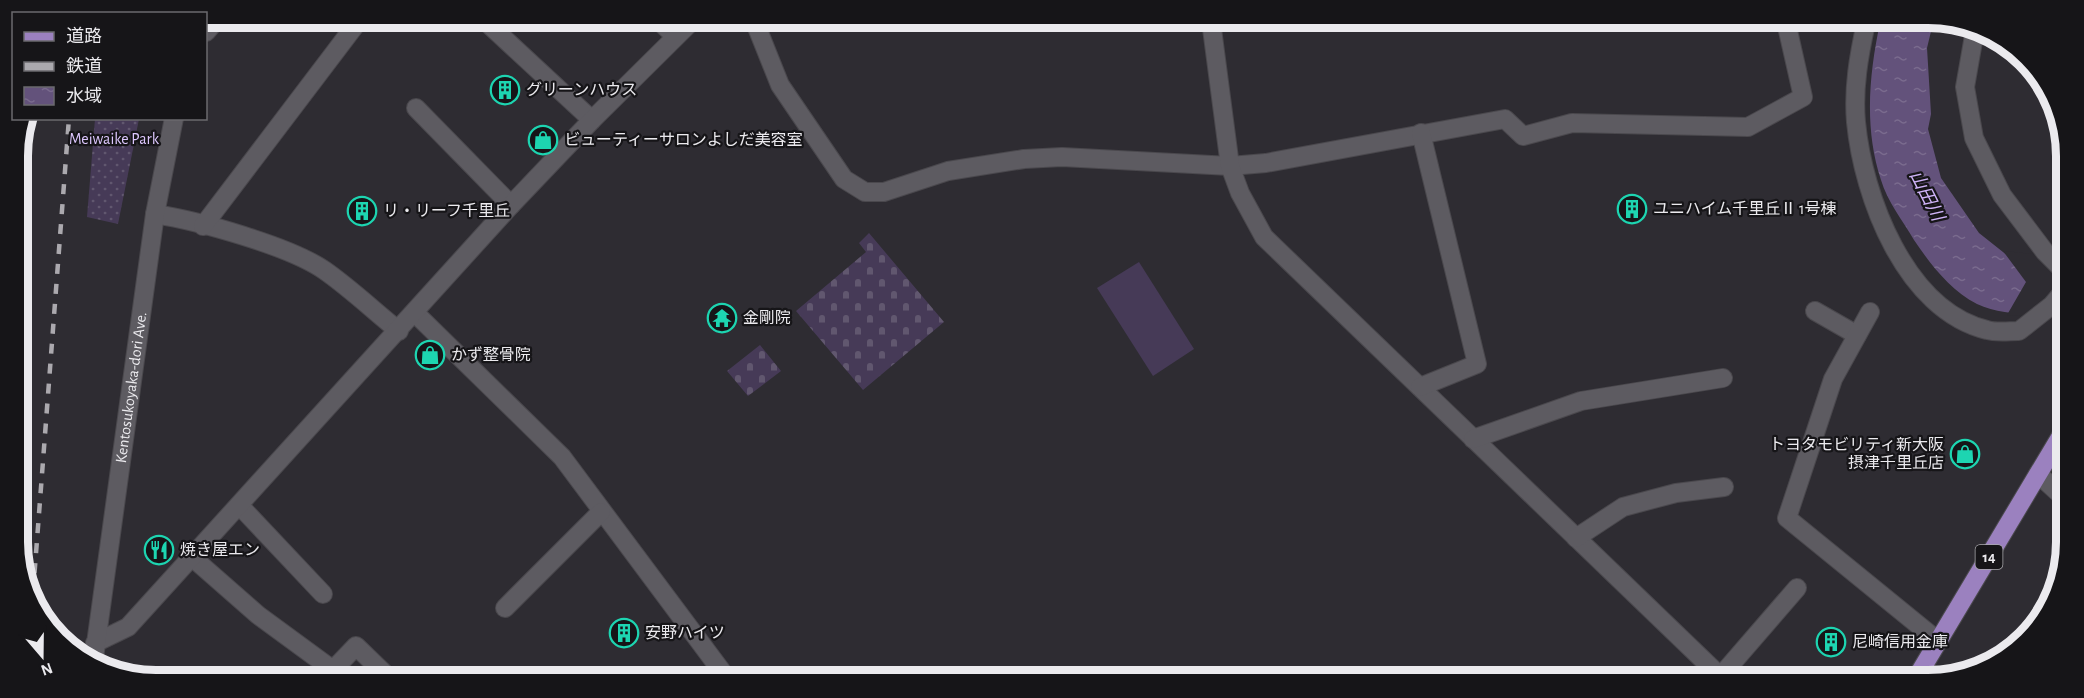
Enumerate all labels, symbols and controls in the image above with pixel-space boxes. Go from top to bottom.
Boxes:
legend [12,12,207,120]
text: 道路 [66,26,102,46]
text: 鉄道 [66,56,102,76]
building icon: グリーンハウス [489,74,521,106]
place label: グリーンハウス [526,81,637,98]
text: 水域 [66,87,102,106]
shop icon: ビューティーサロンよしだ美容室 [527,124,559,156]
park label: Meiwaike Park [69,131,160,147]
place label: ビューティーサロンよしだ美容室 [564,131,803,148]
water label: 山田川 [1906,167,1948,226]
building icon: ユニハイム千里丘Ⅱ 1号棟 [1616,193,1648,225]
building icon: リ・リーフ千里丘 [346,195,378,227]
place label: ユニハイム千里丘Ⅱ 1号棟 [1653,200,1837,217]
place label: リ・リーフ千里丘 [383,202,510,219]
temple icon: 金剛院 [706,302,738,334]
place label: 金剛院 [743,309,791,326]
street label: Kentosukoyaka-dori Ave. [113,311,149,464]
shop icon: かず整骨院 [414,339,446,371]
place label: かず整骨院 [451,346,531,363]
place label: トヨタモビリティ新大阪 摂津千里丘店 [1769,436,1944,471]
shop icon: トヨタモビリティ新大阪 摂津千里丘店 [1949,438,1981,470]
restaurant icon: 焼き屋エン [143,534,175,566]
place label: 焼き屋エン [180,542,260,558]
road number: 14 [1976,545,2002,569]
building icon: 安野ハイツ [608,617,640,649]
place label: 安野ハイツ [645,624,725,641]
north arrow [12,626,72,686]
building icon: 尼崎信用金庫 [1815,626,1847,658]
place label: 尼崎信用金庫 [1852,633,1948,650]
text: N [39,660,55,679]

